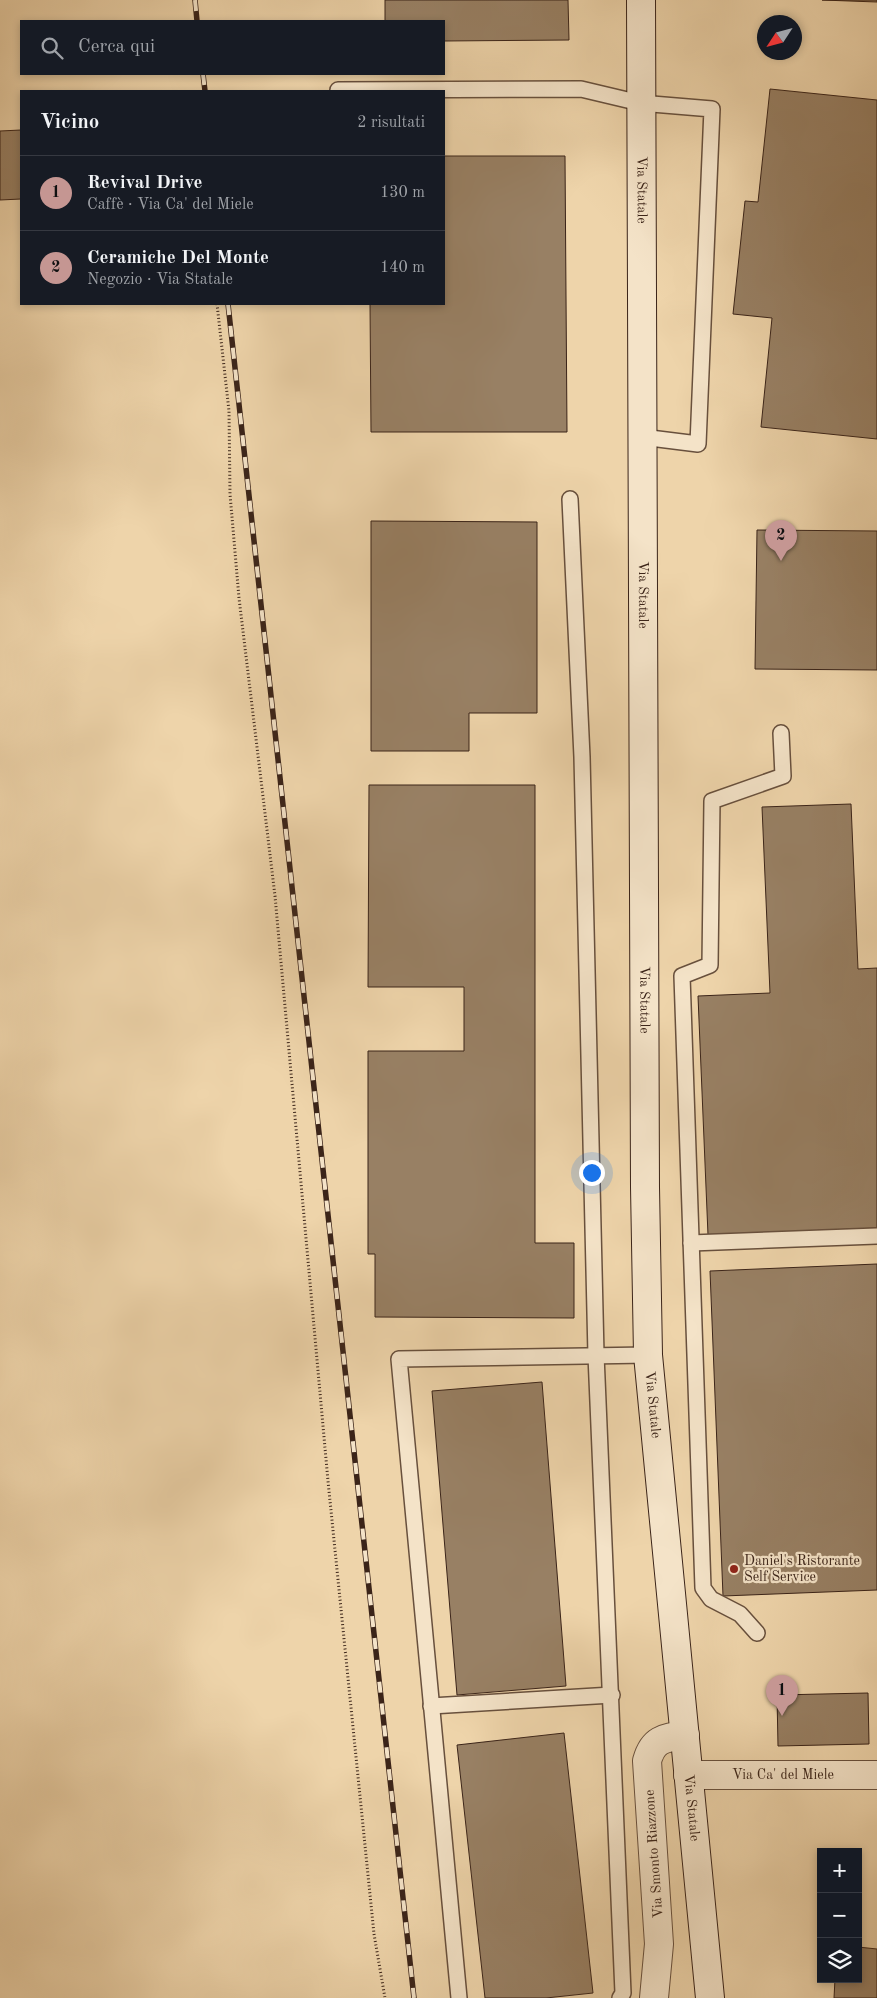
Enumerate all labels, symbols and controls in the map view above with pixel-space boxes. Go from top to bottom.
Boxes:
north arrow [757,15,802,60]
search box [20,20,445,75]
icon: search [38,34,66,62]
text: Cerca qui [78,38,155,57]
text: Vicino [40,112,99,133]
text: 2 risultati [357,115,425,131]
street label: Via Statale [635,156,649,224]
text: Revival Drive [87,174,202,193]
text: 1 [51,185,61,201]
text: 130 m [380,185,425,201]
text: Caffè · Via Ca' del Miele [87,197,254,213]
text: Ceramiche Del Monte [87,249,269,268]
text: 2 [51,260,61,276]
text: 140 m [380,260,425,276]
text: Negozio · Via Statale [87,272,233,288]
pin: 2 [765,520,797,561]
street label: Via Statale [636,561,650,629]
street label: Via Statale [637,966,651,1034]
your location [579,1160,605,1186]
street label: Via Statale [643,1371,663,1439]
place label: Daniel's Ristorante Self Service [744,1554,860,1584]
marker: Daniel's Ristorante Self Service [728,1563,740,1575]
pin: 1 [766,1675,798,1716]
street label: Via Ca' del Miele [732,1768,834,1782]
street label: Via Statale [681,1774,702,1842]
street label: Via Smonto Riazzone [643,1789,665,1919]
map controls [817,1848,862,1983]
button: + [817,1848,862,1893]
button: − [817,1893,862,1938]
button: layers [817,1938,862,1983]

